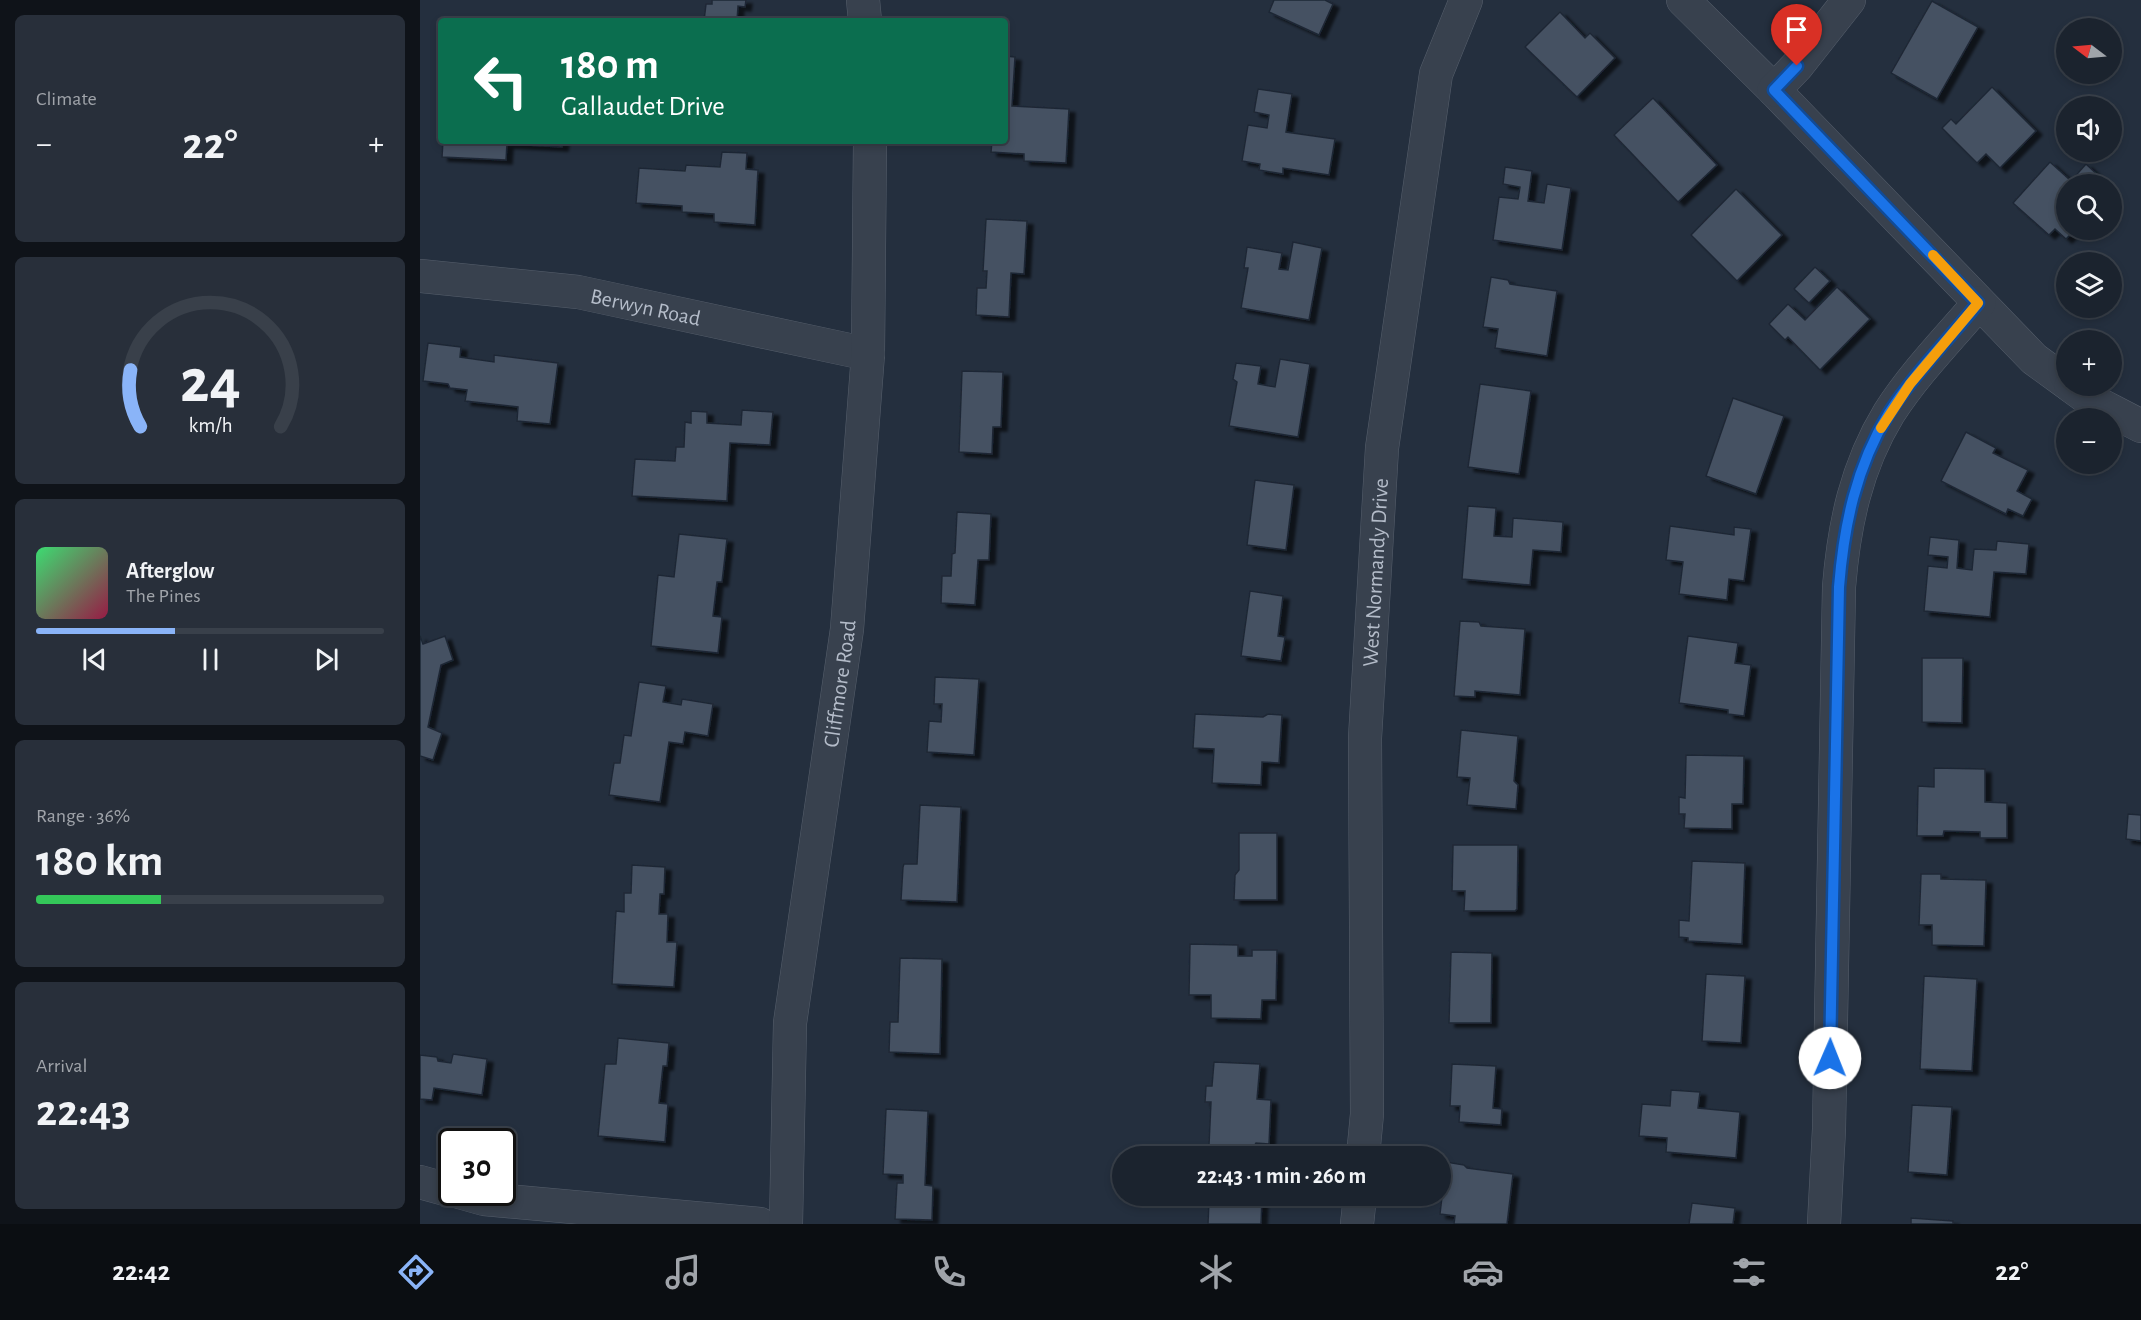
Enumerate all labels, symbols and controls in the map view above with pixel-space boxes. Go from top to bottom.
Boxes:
pin [1771,4,1822,66]
icon: arrive [1780,13,1813,46]
north arrow [2056,18,2122,84]
map controls [2056,18,2122,474]
icon: left [462,42,540,120]
text: 180 m [561,44,659,86]
text: Climate [36,89,97,109]
text: Gallaudet Drive [561,93,725,120]
button: sound [2056,96,2122,162]
text: 22° [182,122,238,167]
text: − [36,128,52,161]
text: + [368,128,384,161]
button: search [2056,174,2122,240]
button: layers [2056,252,2122,318]
street label: Berwyn Road [588,285,703,330]
button: + [2056,330,2122,396]
text: 24 [180,351,240,413]
button: − [2056,408,2122,474]
text: km/h [188,416,232,437]
street label: West Normandy Drive [1359,478,1392,668]
text: Afterglow [126,560,214,582]
text: The Pines [126,586,201,606]
street label: Cliffmore Road [820,619,860,749]
icon: previous [78,643,111,676]
icon: pause [194,643,227,676]
icon: next [310,643,343,676]
text: Range · 36% [36,806,130,826]
text: 180 km [36,839,163,884]
position arrow [1798,1026,1862,1090]
text: Arrival [36,1056,87,1076]
text: 22:43 [36,1089,131,1134]
speed limit sign: 30 [438,1128,516,1206]
text: 22:43 · 1 min · 260 m [1197,1165,1366,1187]
icon: directions [395,1251,437,1293]
icon: music [662,1251,704,1293]
icon: phone [928,1251,970,1293]
icon: climate [1195,1251,1237,1293]
icon: car [1462,1251,1504,1293]
icon: filters [1728,1251,1770,1293]
text: 22:42 [112,1258,170,1285]
text: 22° [1995,1258,2029,1285]

